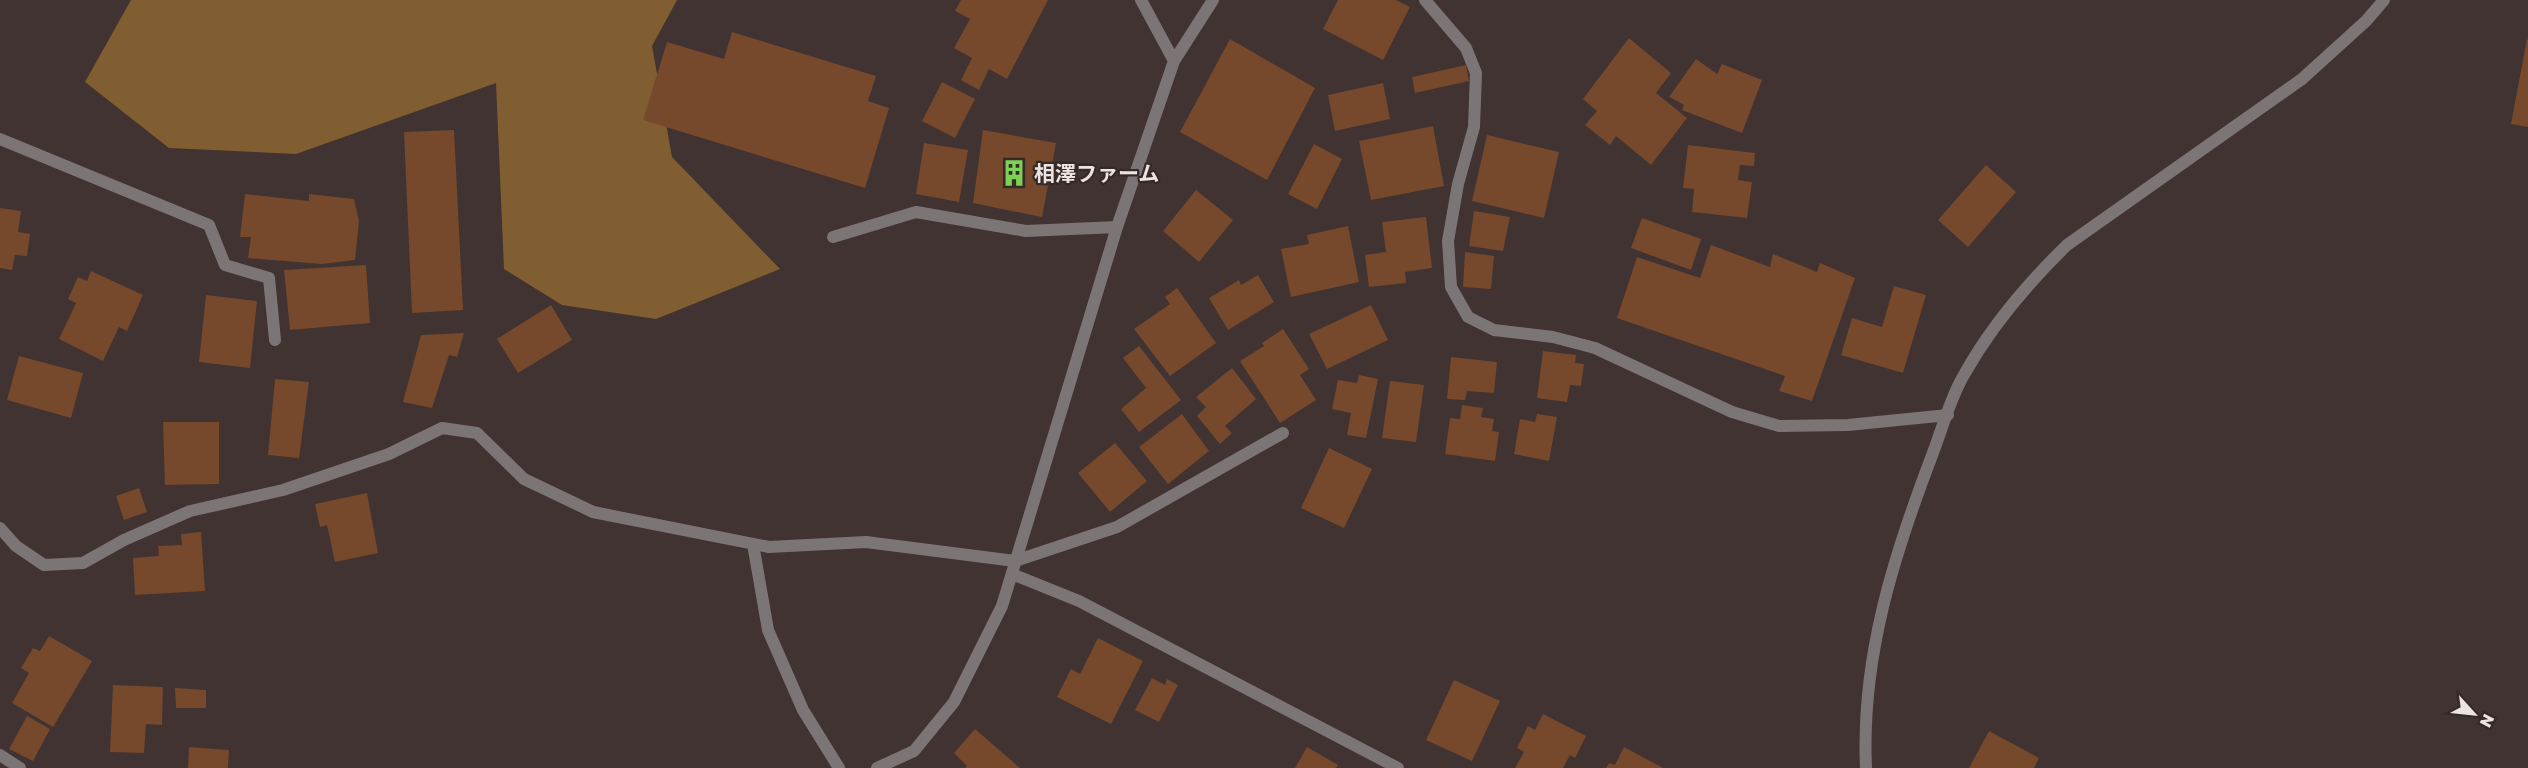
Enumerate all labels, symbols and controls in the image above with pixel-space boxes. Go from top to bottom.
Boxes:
building icon: 相澤ファーム [999,158,1029,188]
place label: 相澤ファーム [1034,160,1159,186]
north arrow [2444,684,2504,744]
text: N [2476,711,2499,731]

